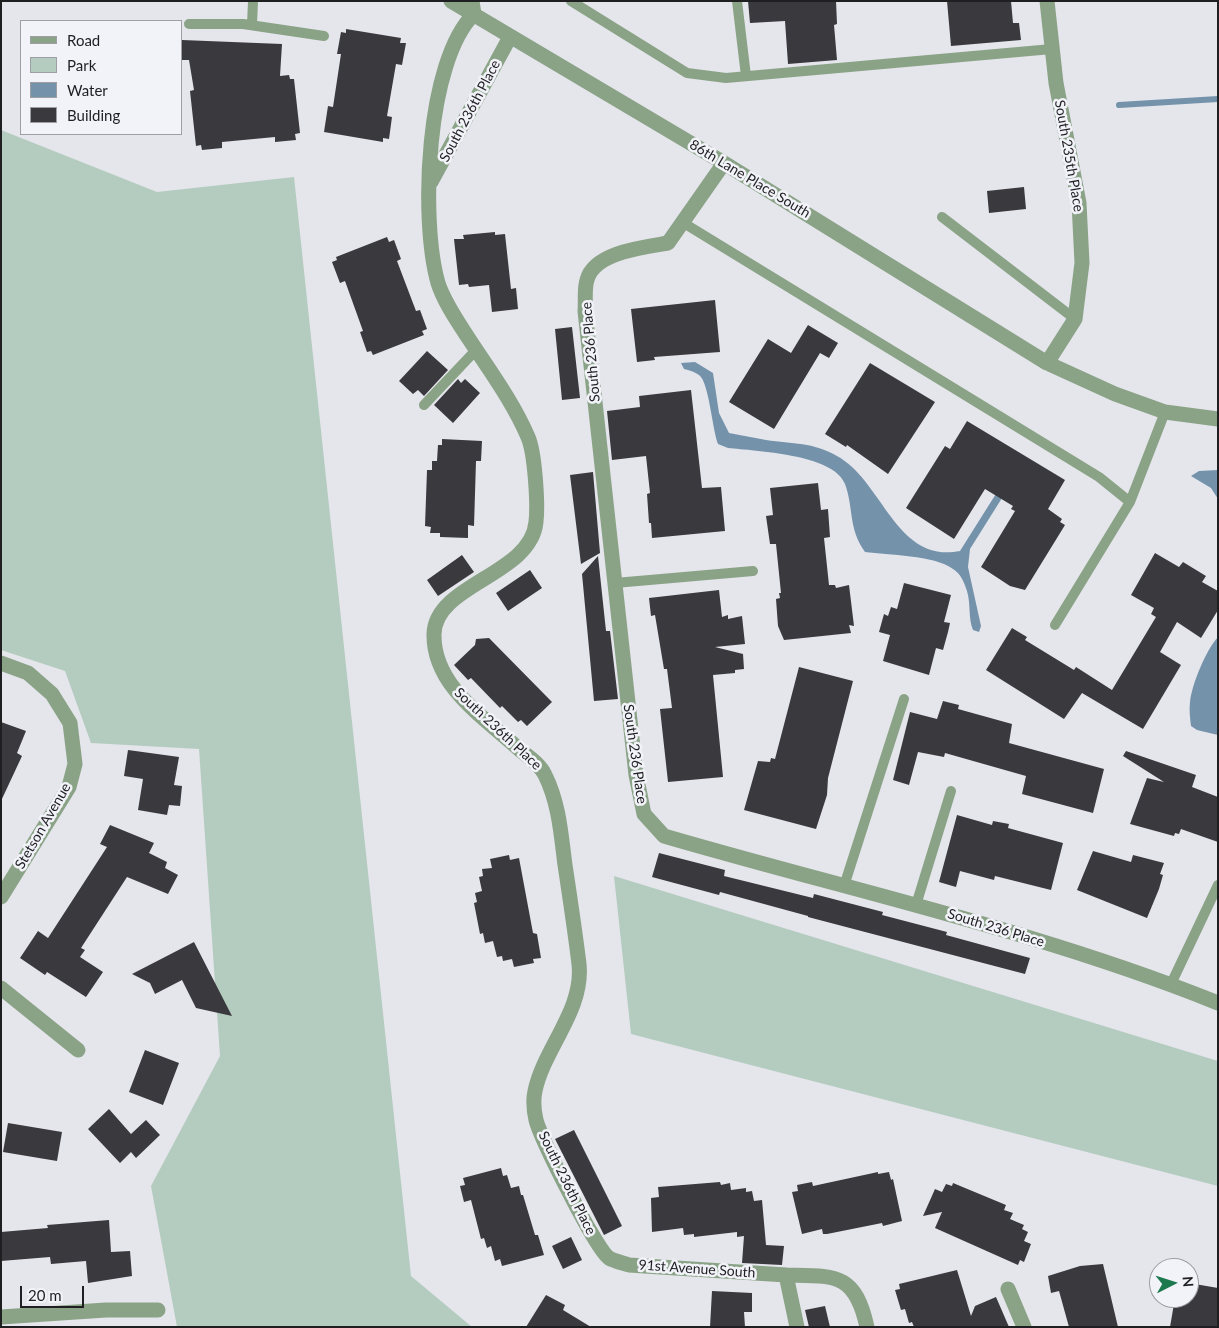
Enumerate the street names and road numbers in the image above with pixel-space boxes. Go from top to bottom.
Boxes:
street label: South 236th Place [436,57,504,165]
street label: South 235th Place [1051,99,1087,213]
street label: 86th Lane Place South [687,136,813,222]
street label: South 236 Place [578,301,604,403]
street label: South 236th Place [451,684,545,774]
street label: South 236 Place [620,703,650,805]
street label: Stetson Avenue [12,780,74,872]
street label: South 236 Place [946,905,1046,951]
street label: South 236th Place [535,1129,599,1237]
street label: 91st Avenue South [638,1257,756,1281]

